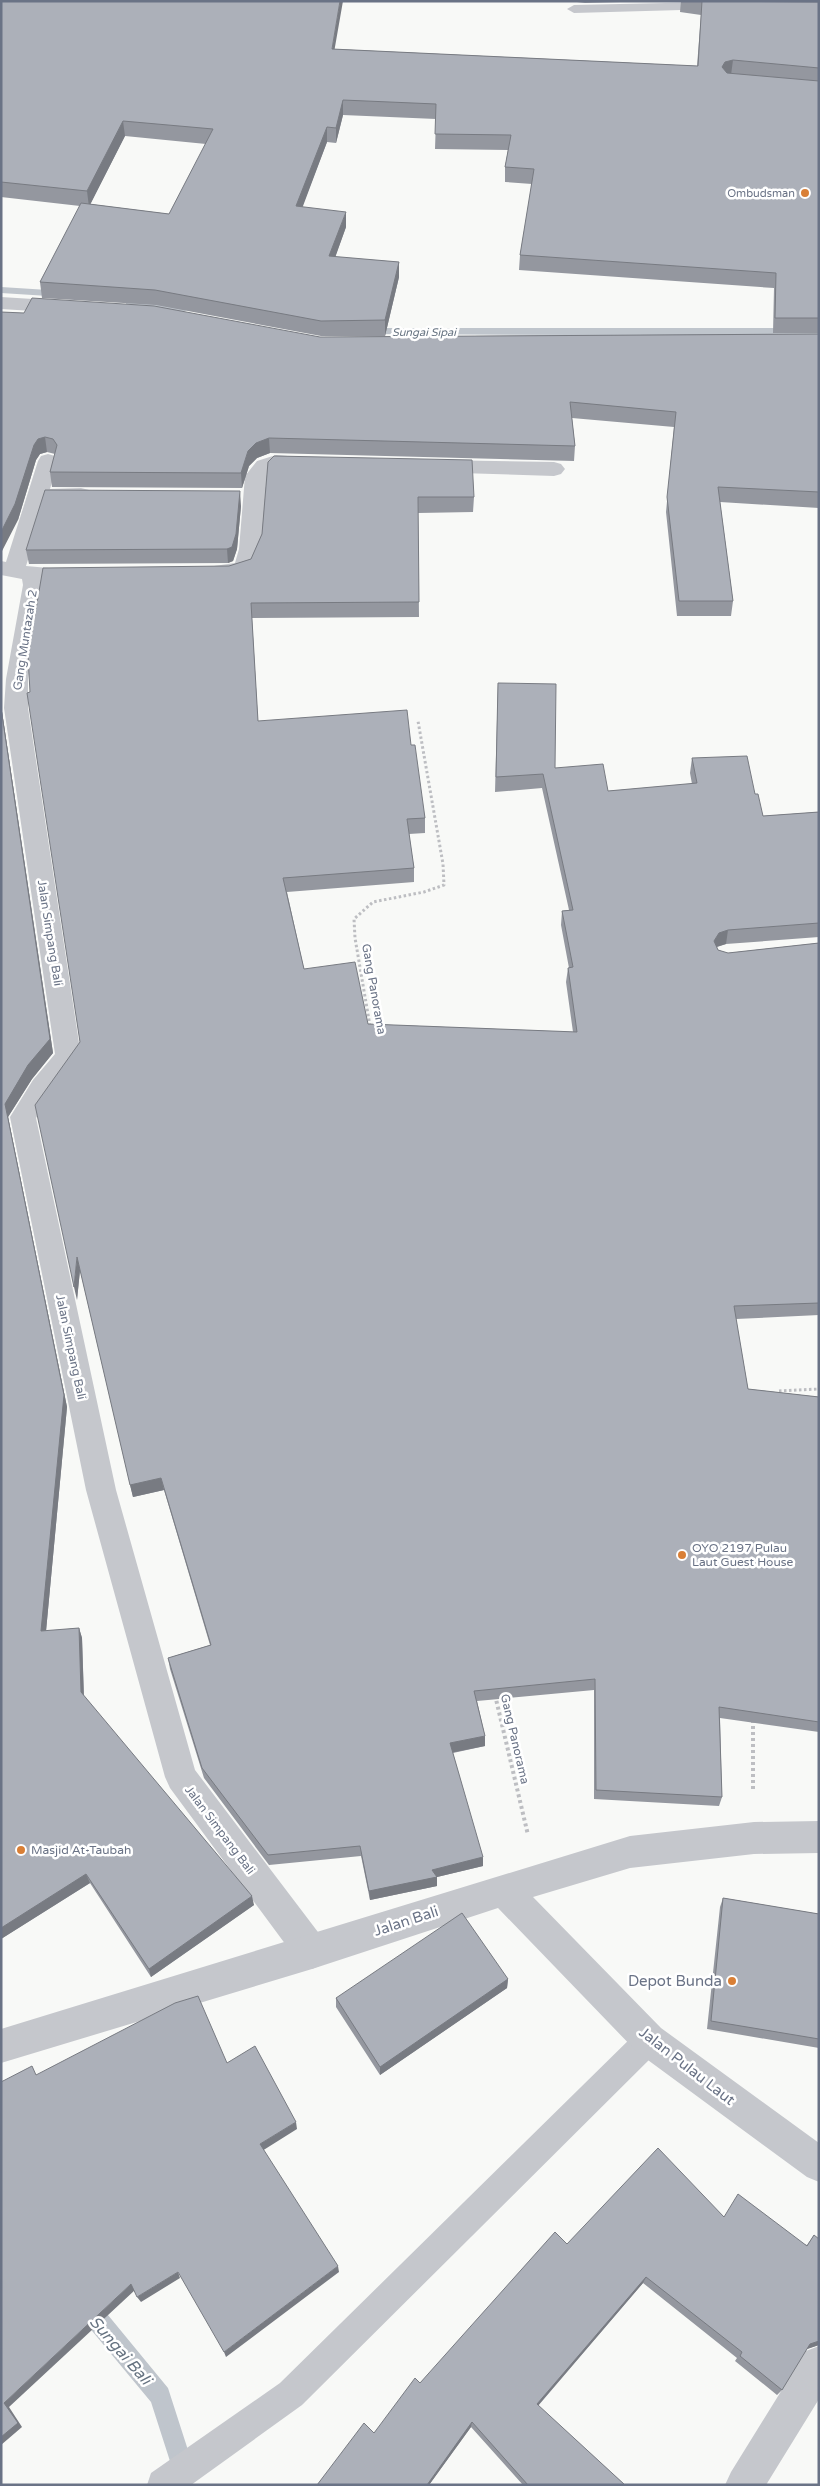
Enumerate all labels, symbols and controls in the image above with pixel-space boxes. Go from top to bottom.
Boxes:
place label: Ombudsman [727,187,795,200]
marker: Ombudsman [799,187,811,199]
water label: Sungai Sipai [392,326,457,339]
street label: Gang Muntazah 2 [10,589,40,691]
street label: Jalan Simpang Bali [35,879,65,987]
street label: Gang Panorama [359,942,389,1036]
street label: Jalan Simpang Bali [53,1293,89,1401]
place label: OYO 2197 Pulau Laut Guest House [692,1541,793,1569]
marker: OYO 2197 Pulau Laut Guest House [676,1549,688,1561]
street label: Gang Panorama [498,1693,532,1785]
street label: Jalan Simpang Bali [182,1783,258,1877]
place label: Masjid At-Taubah [31,1843,131,1857]
marker: Masjid At-Taubah [15,1844,27,1856]
street label: Jalan Bali [371,1902,441,1940]
place label: Depot Bunda [628,1972,722,1990]
marker: Depot Bunda [726,1975,738,1987]
street label: Jalan Pulau Laut [635,2023,739,2109]
water label: Sungai Bali [85,2312,157,2391]

